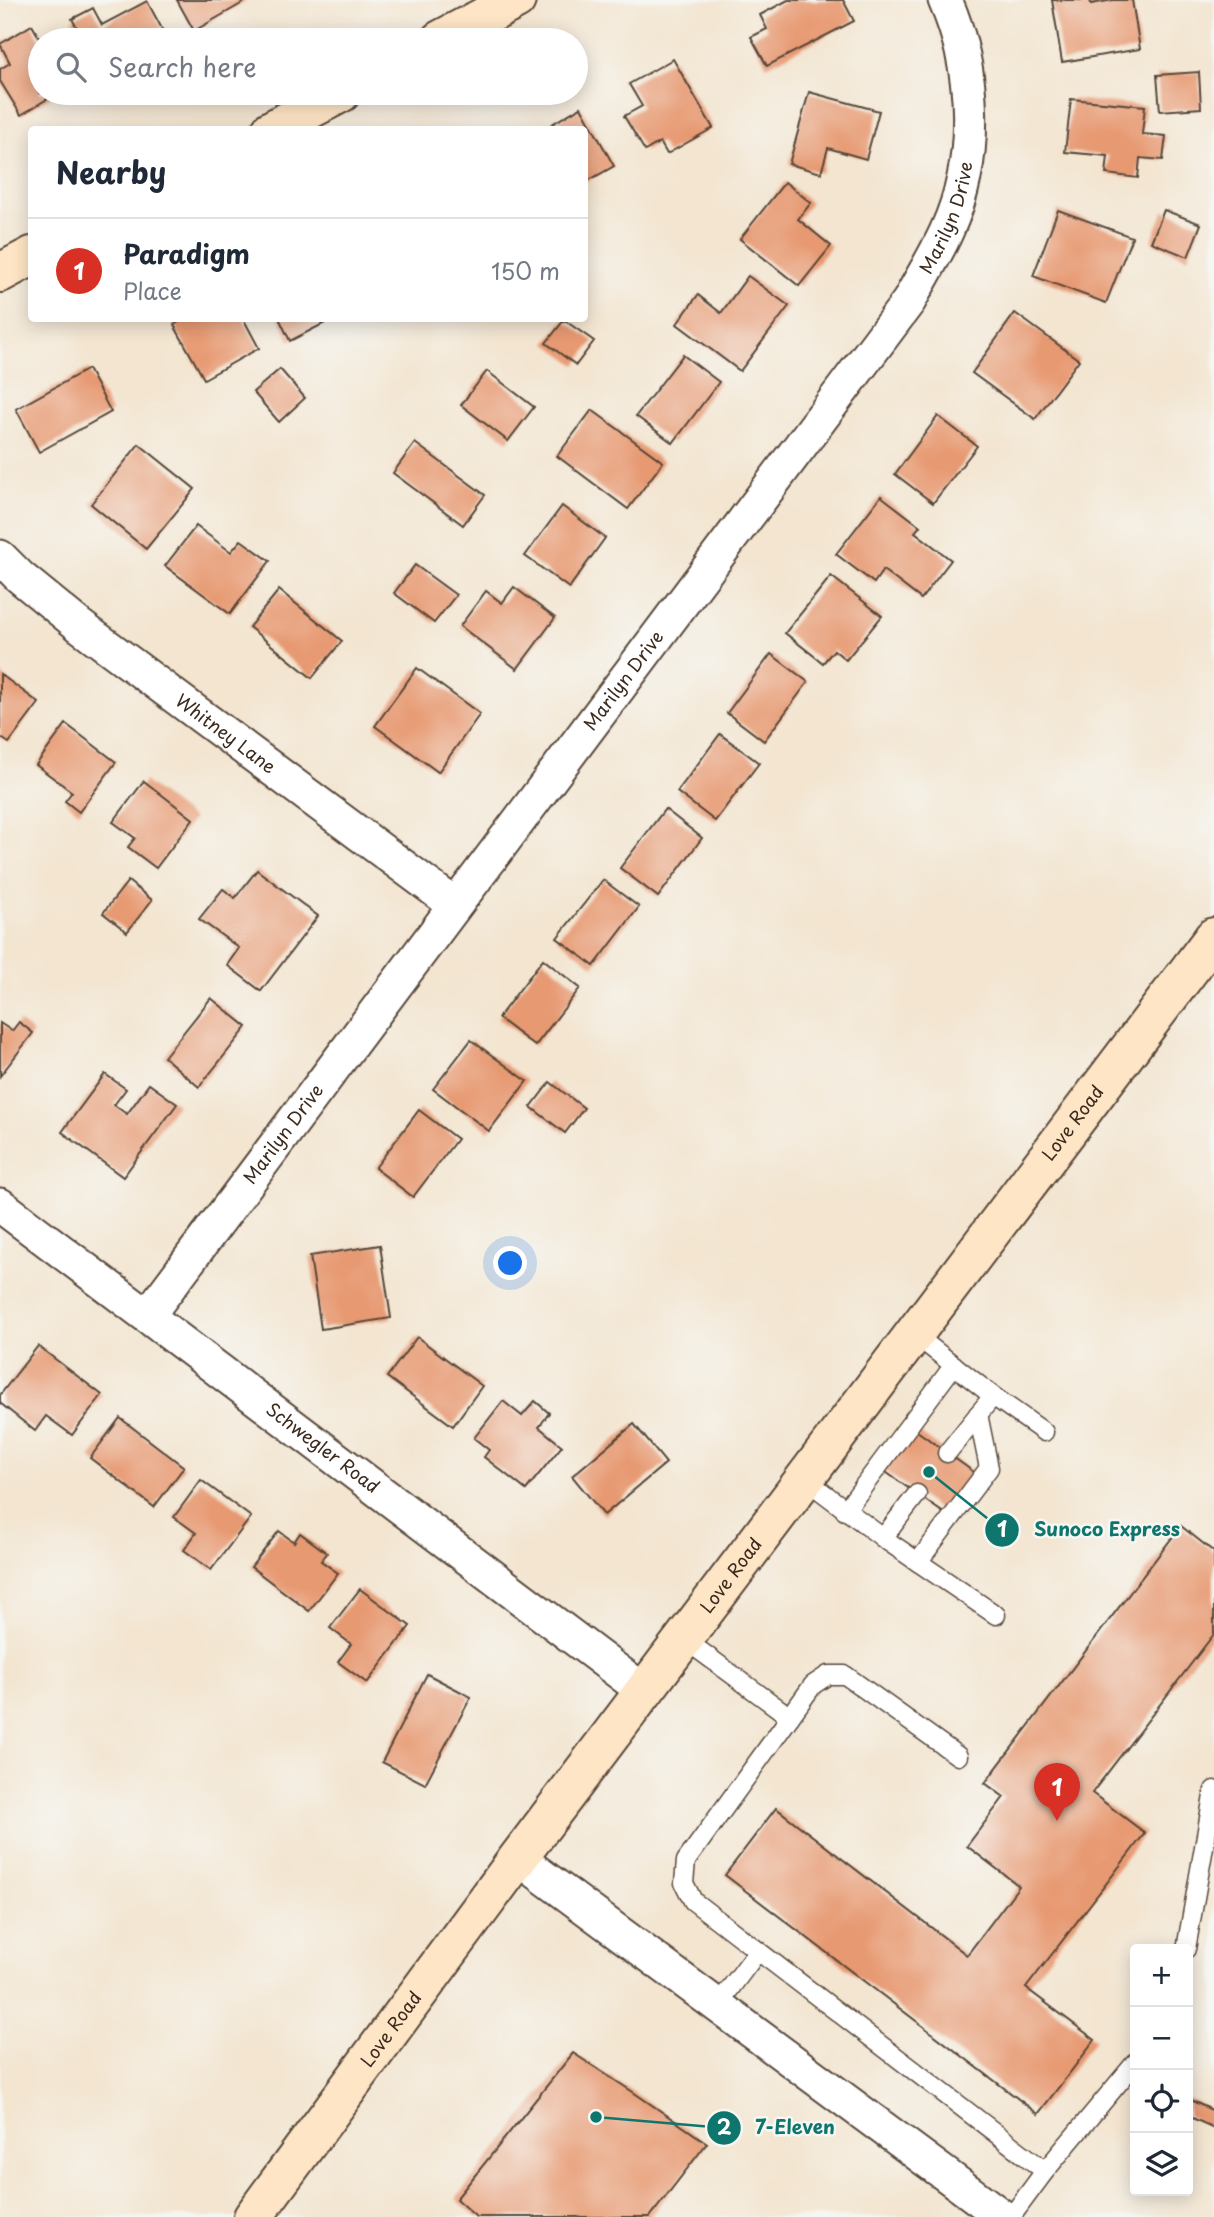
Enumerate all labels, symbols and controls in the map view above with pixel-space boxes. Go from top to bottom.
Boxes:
search box [28,28,588,105]
text: Search here [108,47,257,86]
icon: search [52,48,90,86]
text: Nearby [56,149,166,194]
street label: Marilyn Drive [912,159,979,278]
text: Paradigm [123,234,250,273]
text: 1 [74,253,85,288]
text: 150 m [491,253,560,288]
text: Place [123,273,182,308]
street label: Marilyn Drive [576,624,669,736]
street label: Whitney Lane [170,687,282,779]
street label: Marilyn Drive [236,1078,329,1189]
street label: Love Road [1035,1079,1109,1166]
your location [493,1246,527,1280]
street label: Schwegler Road [261,1395,386,1499]
callout: Sunoco Express [985,1510,1194,1550]
text: 1 [997,1512,1007,1544]
text: Sunoco Express [1034,1514,1180,1542]
street label: Love Road [693,1531,768,1618]
pin: 1 [1034,1763,1080,1821]
map controls [1130,1944,1193,2196]
button: + [1130,1944,1193,2007]
street label: Love Road [353,1985,427,2072]
button: − [1130,2007,1193,2070]
button: locate [1130,2070,1193,2133]
callout: 7-Eleven [706,2108,849,2148]
text: 2 [717,2110,732,2142]
text: 7-Eleven [755,2112,835,2140]
button: layers [1130,2133,1193,2196]

